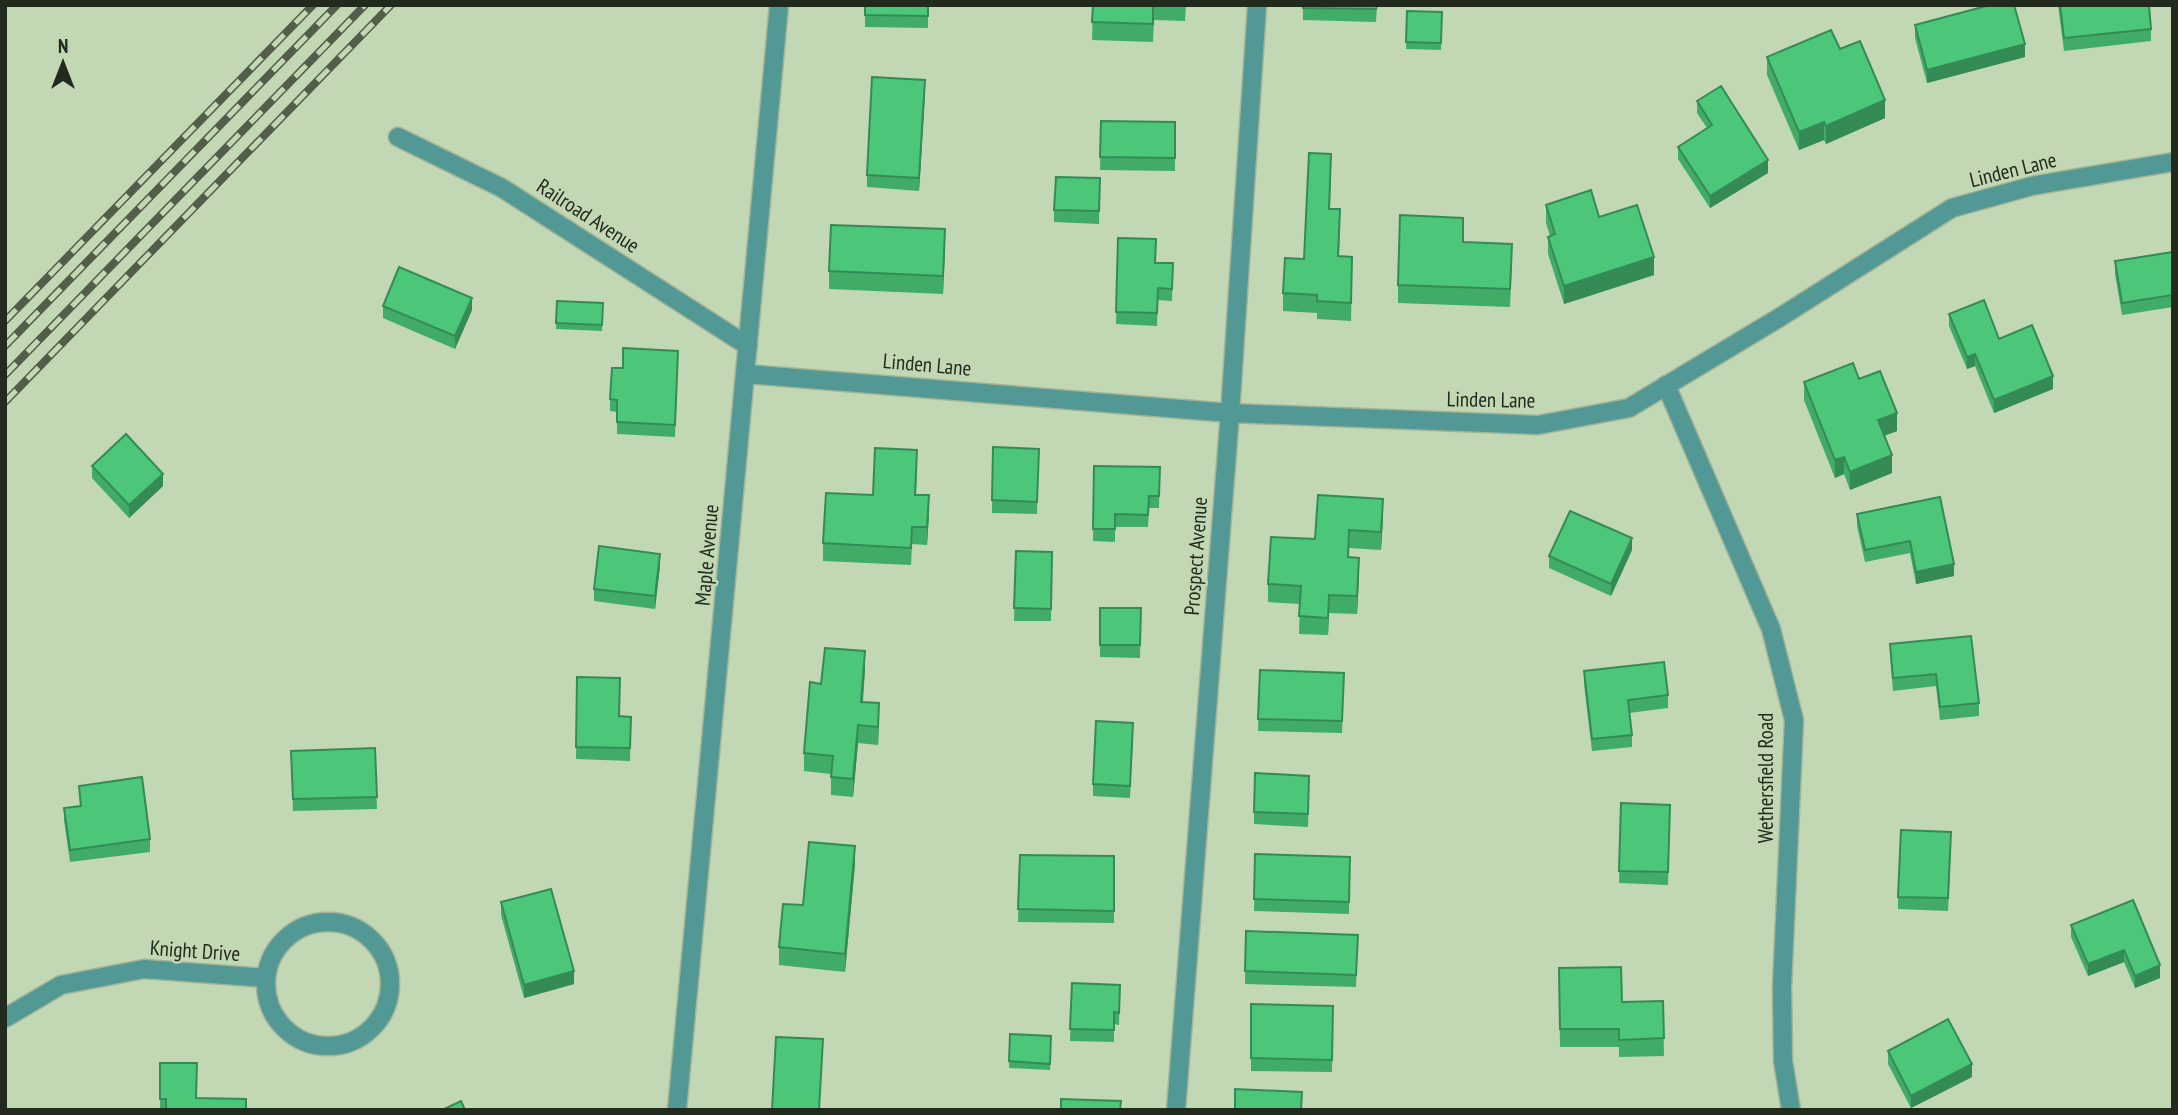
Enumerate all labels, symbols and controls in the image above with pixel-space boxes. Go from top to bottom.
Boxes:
north arrow [28,28,98,98]
text: N [58,34,68,58]
street label: Linden Lane [1967,146,2059,193]
street label: Railroad Avenue [532,172,645,259]
street label: Linden Lane [882,347,972,382]
street label: Linden Lane [1446,385,1536,414]
street label: Prospect Avenue [1178,496,1213,616]
street label: Maple Avenue [689,503,724,607]
street label: Wethersfield Road [1752,713,1779,843]
street label: Knight Drive [149,934,241,967]

